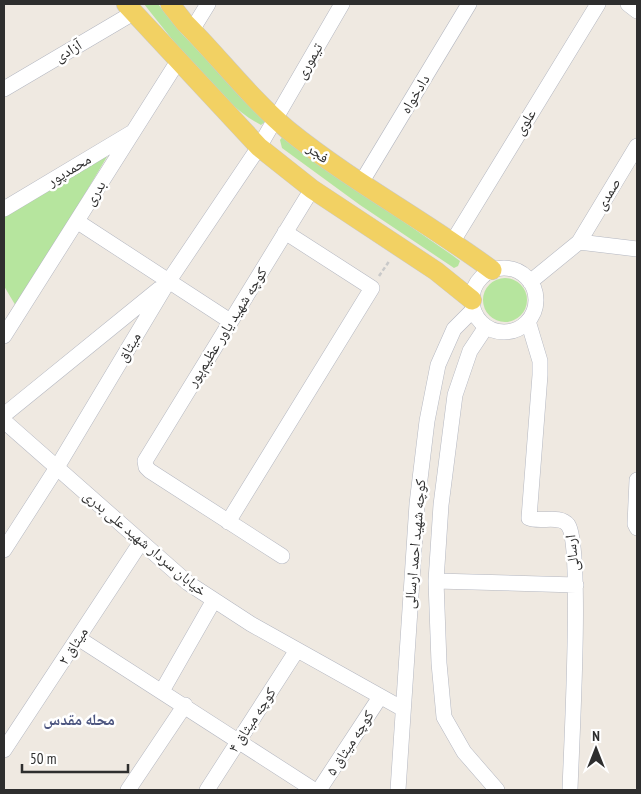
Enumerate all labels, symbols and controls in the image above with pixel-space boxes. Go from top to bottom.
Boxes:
street label: آزادی [51,35,86,67]
street label: تیموری [291,39,328,83]
street label: دادخواه [396,71,434,117]
street label: علوی [509,105,541,139]
street label: فجر [303,138,333,167]
street label: محمدپور [42,149,94,191]
street label: صمدی [591,174,625,214]
street label: بدری [80,177,110,209]
street label: کوچه شهید یاور عظیم‌پور [182,264,272,391]
street label: میثاق [112,328,146,365]
street label: کوچه شهید احمد ارسالی [399,478,431,610]
street label: خیابان سردار شهید علی بدری [79,485,211,601]
street label: ارسالی [560,534,584,572]
street label: میثاق ۲ [53,623,93,669]
street label: کوچه میثاق ۴ [224,684,280,756]
street label: کوچه میثاق ۵ [322,707,378,779]
district label: محله مقدس [43,709,115,729]
north arrow [571,724,621,774]
text: N [592,727,600,745]
scale bar [22,742,129,774]
text: 50 m [30,749,56,768]

